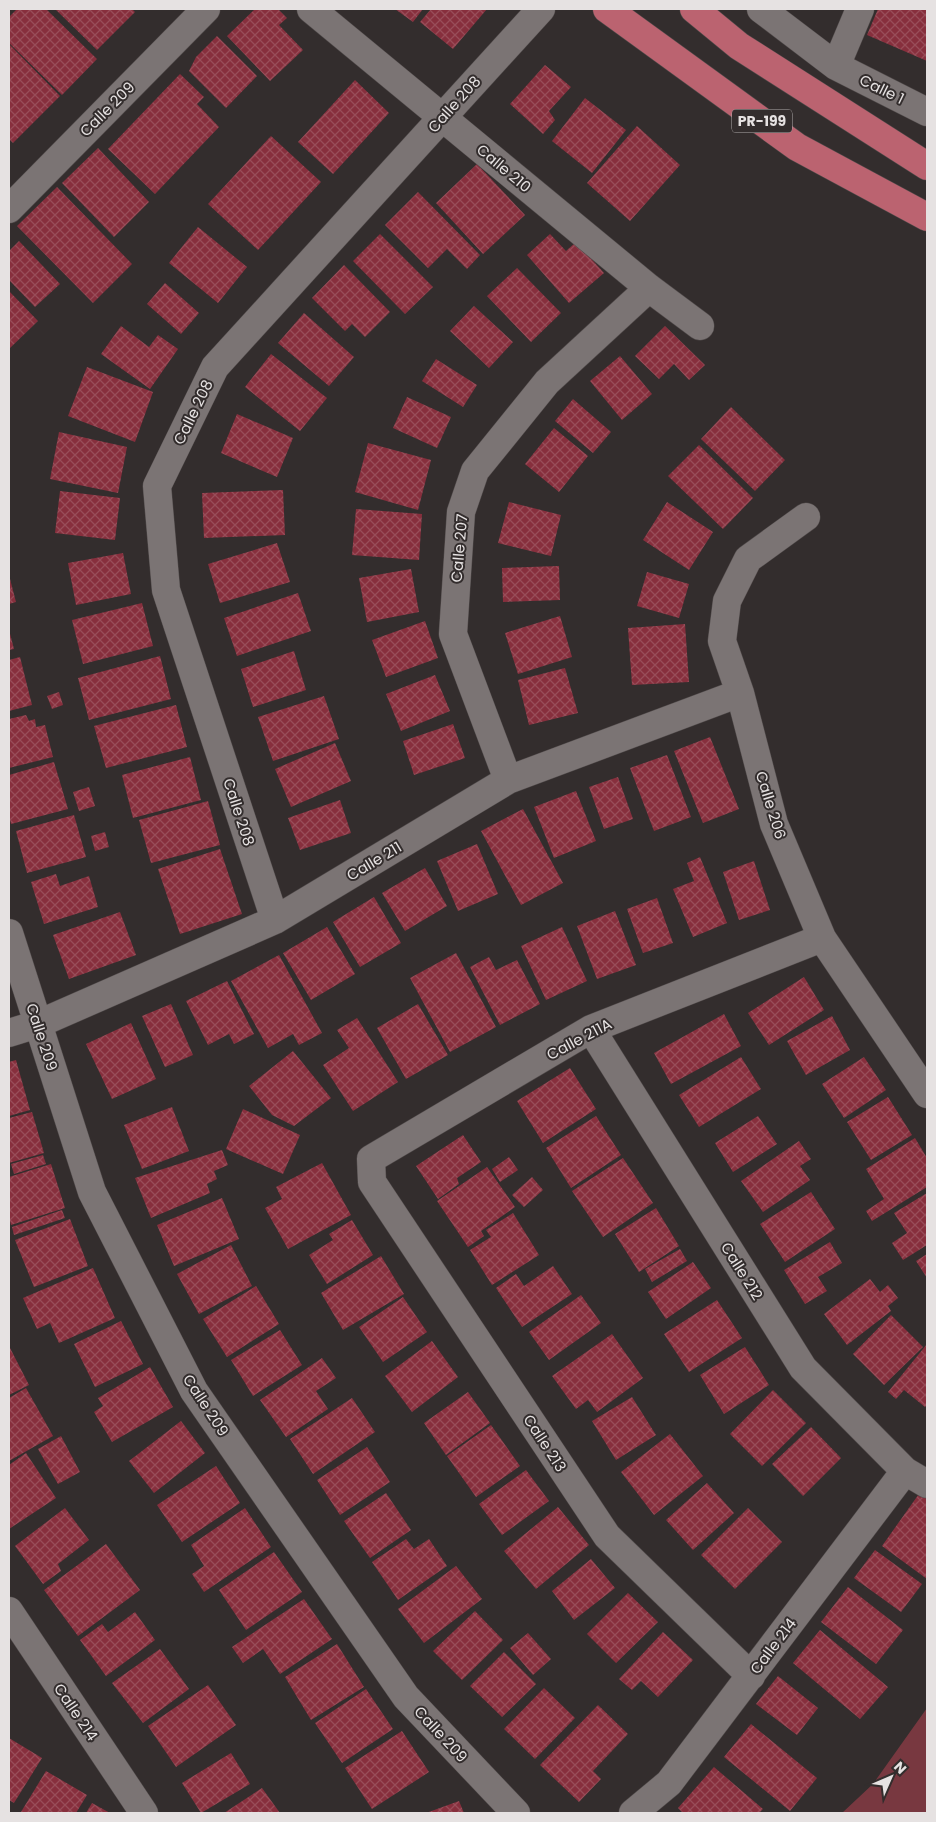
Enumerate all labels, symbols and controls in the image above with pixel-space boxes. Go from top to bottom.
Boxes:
street label: Calle 1 [856,69,908,109]
street label: Calle 208 [423,71,485,137]
street label: Calle 209 [75,77,139,141]
road number: PR-199 [732,110,792,132]
street label: Calle 210 [472,139,536,197]
street label: Calle 208 [168,376,218,448]
street label: Calle 207 [446,513,472,583]
street label: Calle 206 [751,768,791,842]
street label: Calle 208 [218,776,260,848]
street label: Calle 211 [343,836,405,886]
street label: Calle 209 [21,1001,63,1073]
street label: Calle 211A [543,1013,615,1065]
street label: Calle 212 [716,1238,768,1304]
street label: Calle 209 [178,1370,234,1440]
street label: Calle 213 [519,1410,571,1476]
street label: Calle 214 [745,1614,801,1678]
street label: Calle 214 [49,1679,103,1745]
street label: Calle 209 [409,1701,473,1767]
north arrow [866,1752,916,1802]
text: N [889,1757,911,1779]

